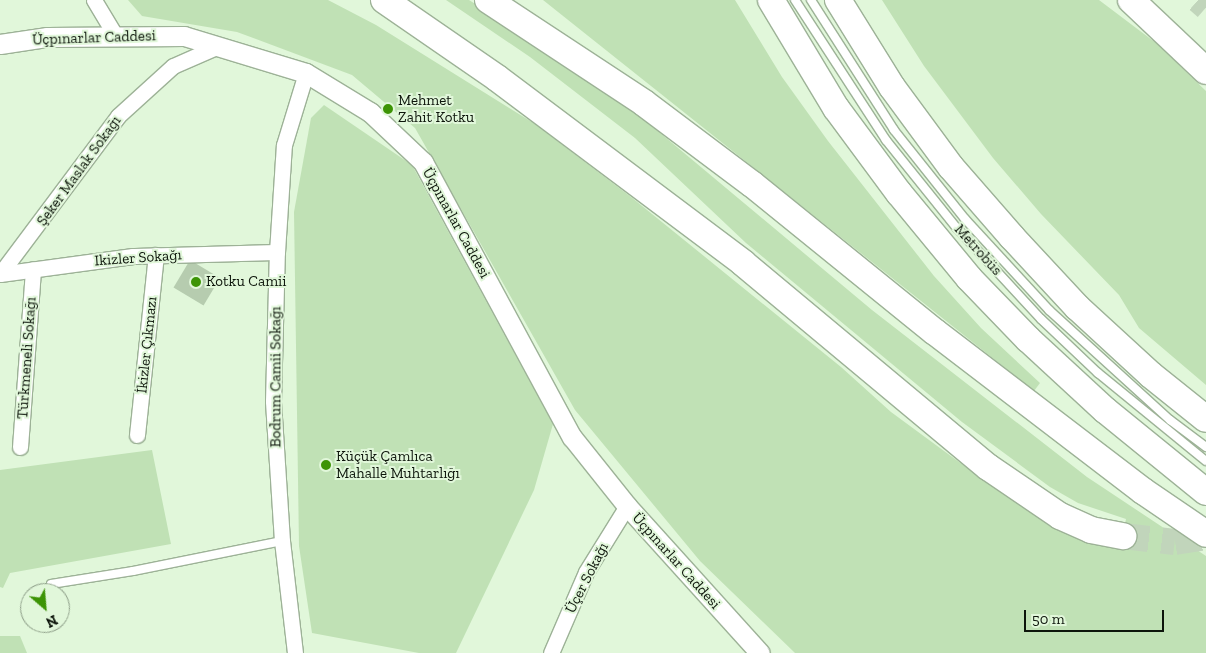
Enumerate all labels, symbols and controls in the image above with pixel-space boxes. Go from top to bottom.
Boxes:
street label: Üçpınarlar Caddesi [32,27,156,49]
place label: Mehmet Zahit Kotku [398,91,474,126]
marker: Mehmet Zahit Kotku [382,103,394,115]
street label: Şeker Maslak Sokağı [33,112,125,230]
street label: Üçpınarlar Caddesi [418,164,494,282]
street label: Metrobüs [950,221,1006,279]
street label: Ikizler Sokağı [94,246,182,270]
place label: Kotku Camii [206,273,286,291]
marker: Kotku Camii [190,276,202,288]
street label: Türkmeneli Sokağı [14,296,40,420]
street label: İkizler Çıkmazı [133,296,161,394]
street label: Bodrum Camii Sokağı [267,307,285,447]
place label: Küçük Çamlıca Mahalle Muhtarlığı [336,447,460,482]
marker: Küçük Çamlıca Mahalle Muhtarlığı [320,459,332,471]
street label: Üçpınarlar Caddesi [628,509,724,613]
street label: Üçer Sokağı [561,540,613,616]
north arrow [20,583,70,633]
scale bar [1026,600,1166,632]
text: 50 m [1032,610,1065,628]
text: N [43,611,60,631]

